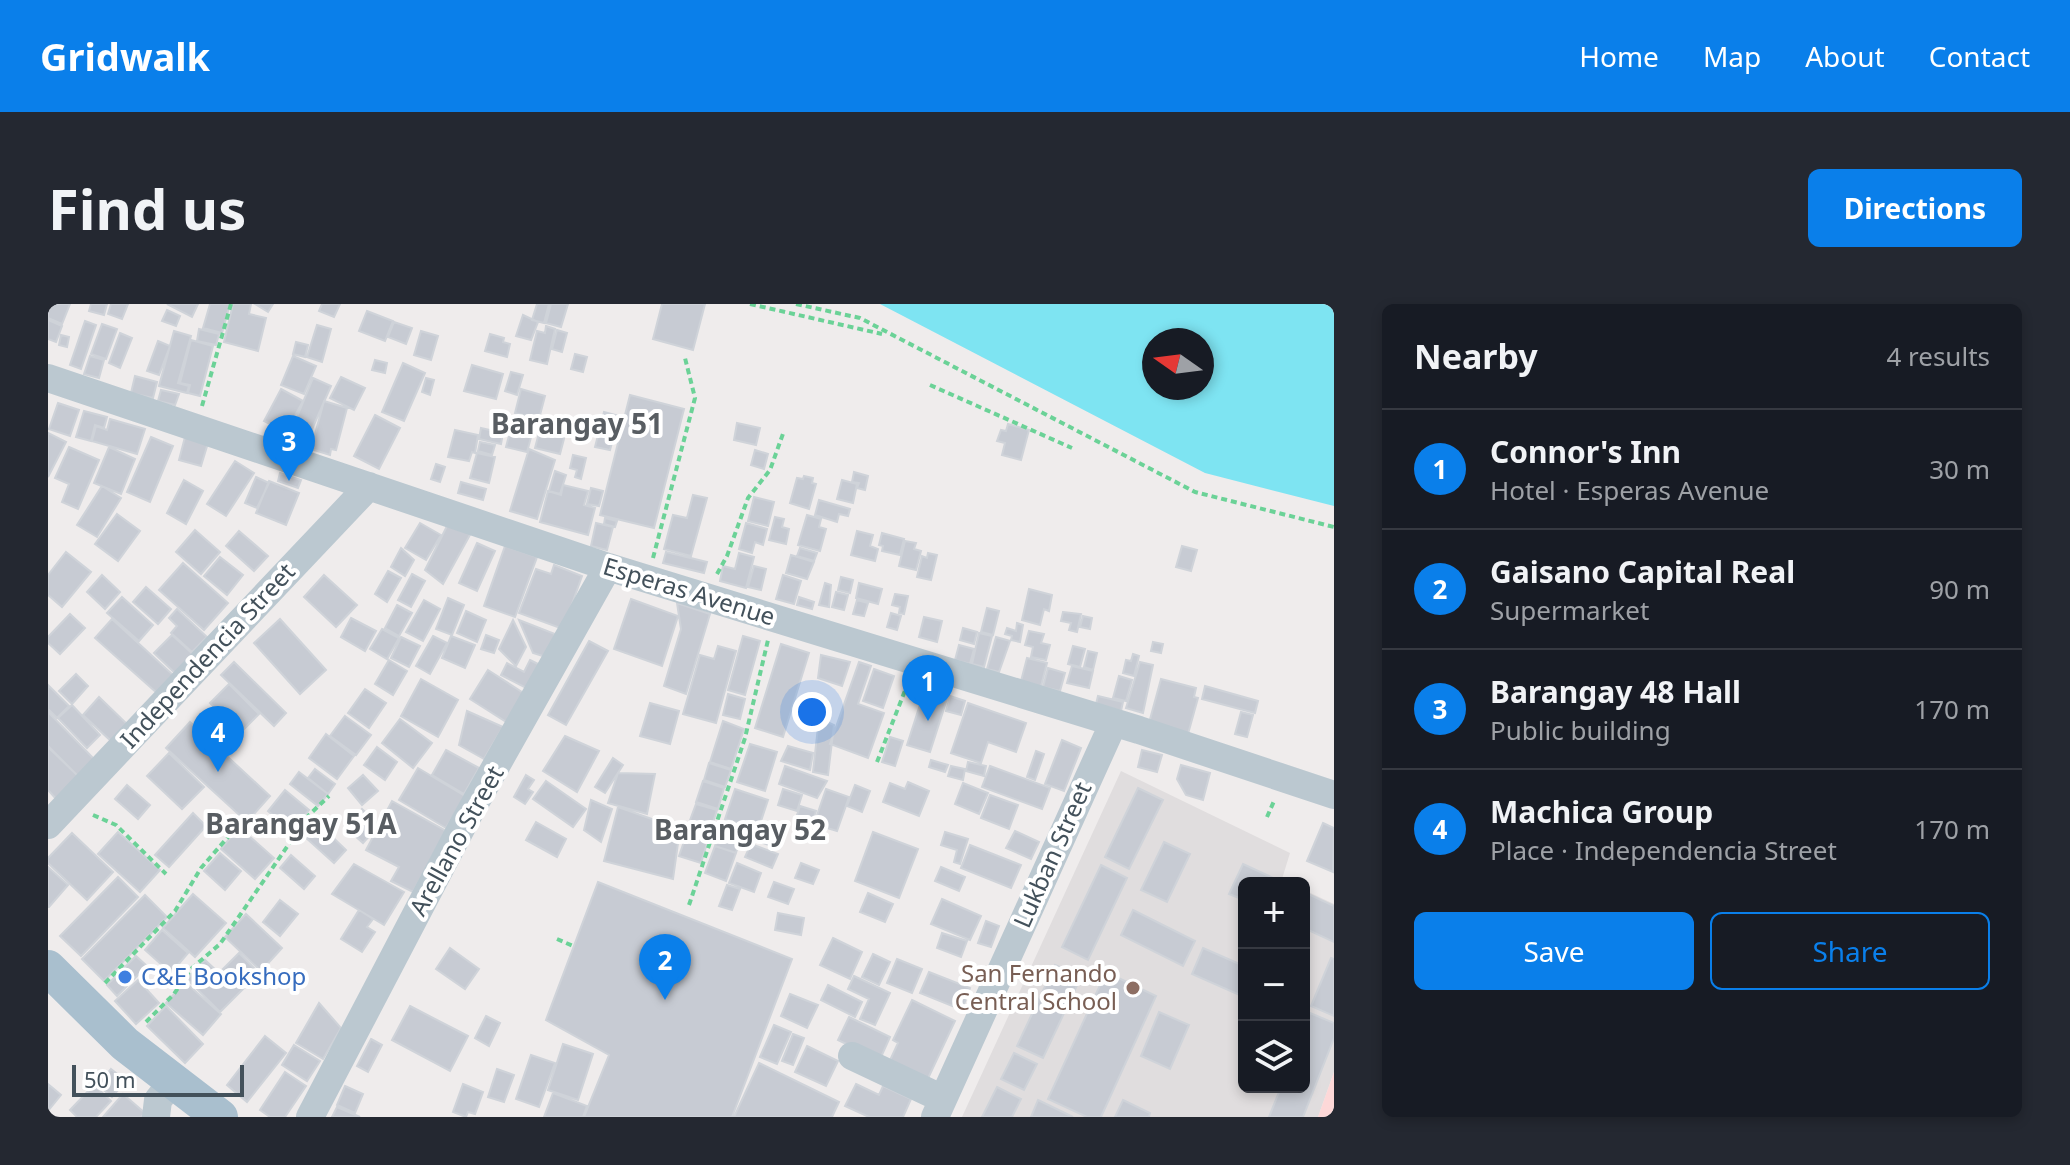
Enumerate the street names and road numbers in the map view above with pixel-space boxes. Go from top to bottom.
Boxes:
street label: Esperas Avenue [599,549,779,632]
street label: Independencia Street [112,555,302,755]
street label: Arellano Street [401,759,511,921]
street label: Lukban Street [1005,776,1099,933]

